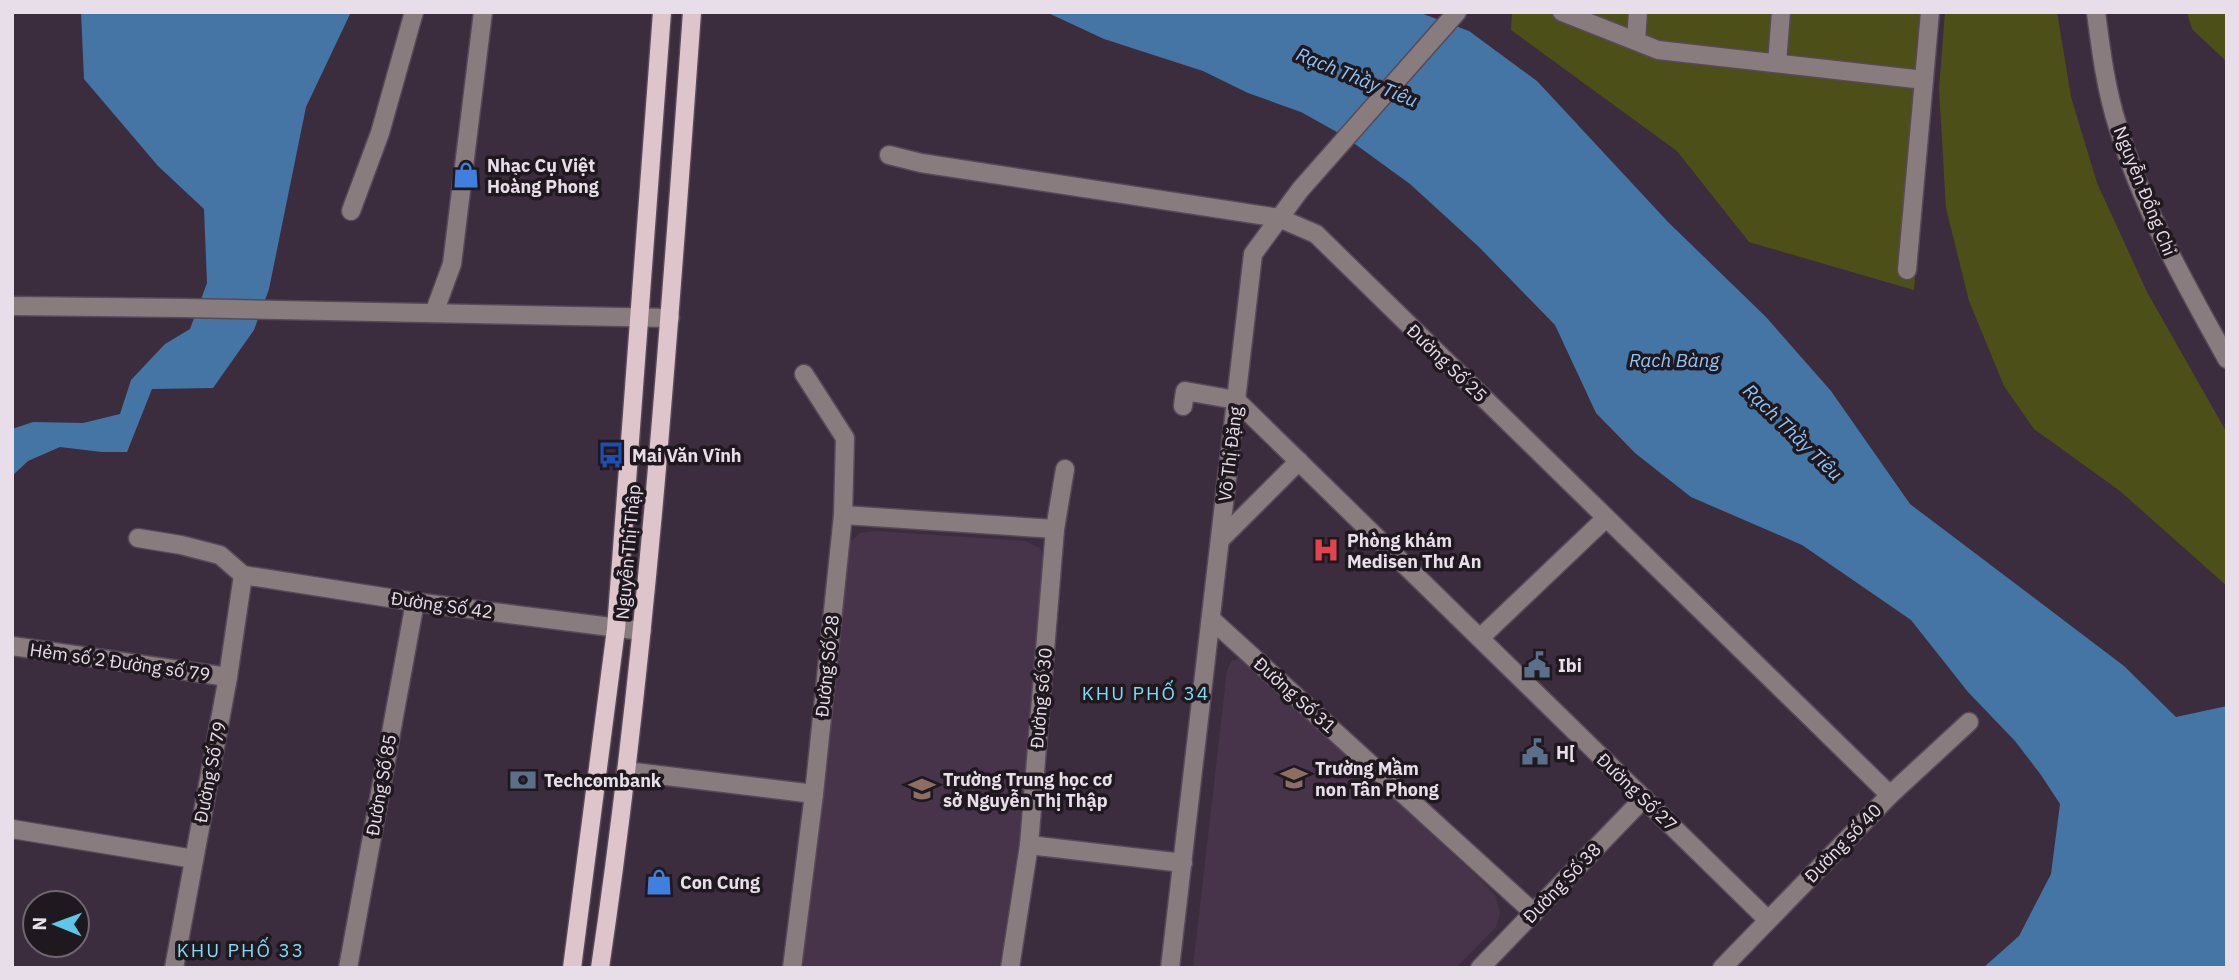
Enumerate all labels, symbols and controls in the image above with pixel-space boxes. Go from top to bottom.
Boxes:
water label: Rạch Thầy Tiêu [1293,42,1421,112]
street label: Nguyễn Đổng Chi [2109,123,2181,259]
place label: Nhạc Cụ Việt Hoàng Phong [487,154,599,198]
shop icon: Nhạc Cụ Việt Hoàng Phong [451,160,481,190]
street label: Đường Số 25 [1402,319,1492,407]
water label: Rạch Bàng [1629,348,1720,372]
water label: Rạch Thầy Tiêu [1738,379,1848,485]
street label: Võ Thị Đặng [1213,405,1247,503]
bus stop icon: Mai Văn Vĩnh [596,440,626,470]
place label: Mai Văn Vĩnh [632,444,742,467]
street label: Nguyễn Thị Thập [611,484,645,620]
place label: Phòng khám Medisen Thư An [1347,529,1481,573]
hospital icon: Phòng khám Medisen Thư An [1311,535,1341,565]
street label: Đường Số 42 [389,586,495,624]
street label: Đường Số 28 [810,614,844,718]
street label: Hẻm số 2 Đường số 79 [28,638,212,686]
street label: Đường số 30 [1025,647,1057,749]
public building icon: Ibi [1522,650,1552,680]
street label: Đường Số 31 [1249,652,1341,738]
place label: Ibi [1558,654,1582,677]
district label: KHU PHỐ 34 [1082,679,1210,705]
street label: Đường Số 79 [189,719,231,825]
street label: Đường Số 85 [361,732,401,838]
public building icon: H[ [1520,737,1550,767]
place label: H[ [1556,741,1575,764]
street label: Đường Số 27 [1592,748,1682,836]
place label: Trường Mầm non Tân Phong [1315,757,1439,801]
school or university icon: Trường Mầm non Tân Phong [1279,763,1309,793]
bank icon: Techcombank [508,765,538,795]
place label: Trường Trung học cơ sở Nguyễn Thị Thập [943,768,1112,812]
place label: Techcombank [544,769,662,792]
school or university icon: Trường Trung học cơ sở Nguyễn Thị Thập [907,774,937,804]
street label: Đường số 40 [1800,799,1886,887]
street label: Đường Số 38 [1518,838,1606,928]
shop icon: Con Cưng [644,867,674,897]
place label: Con Cưng [680,871,760,894]
north arrow [21,889,91,959]
text: N [27,917,51,931]
district label: KHU PHỐ 33 [177,936,305,962]

